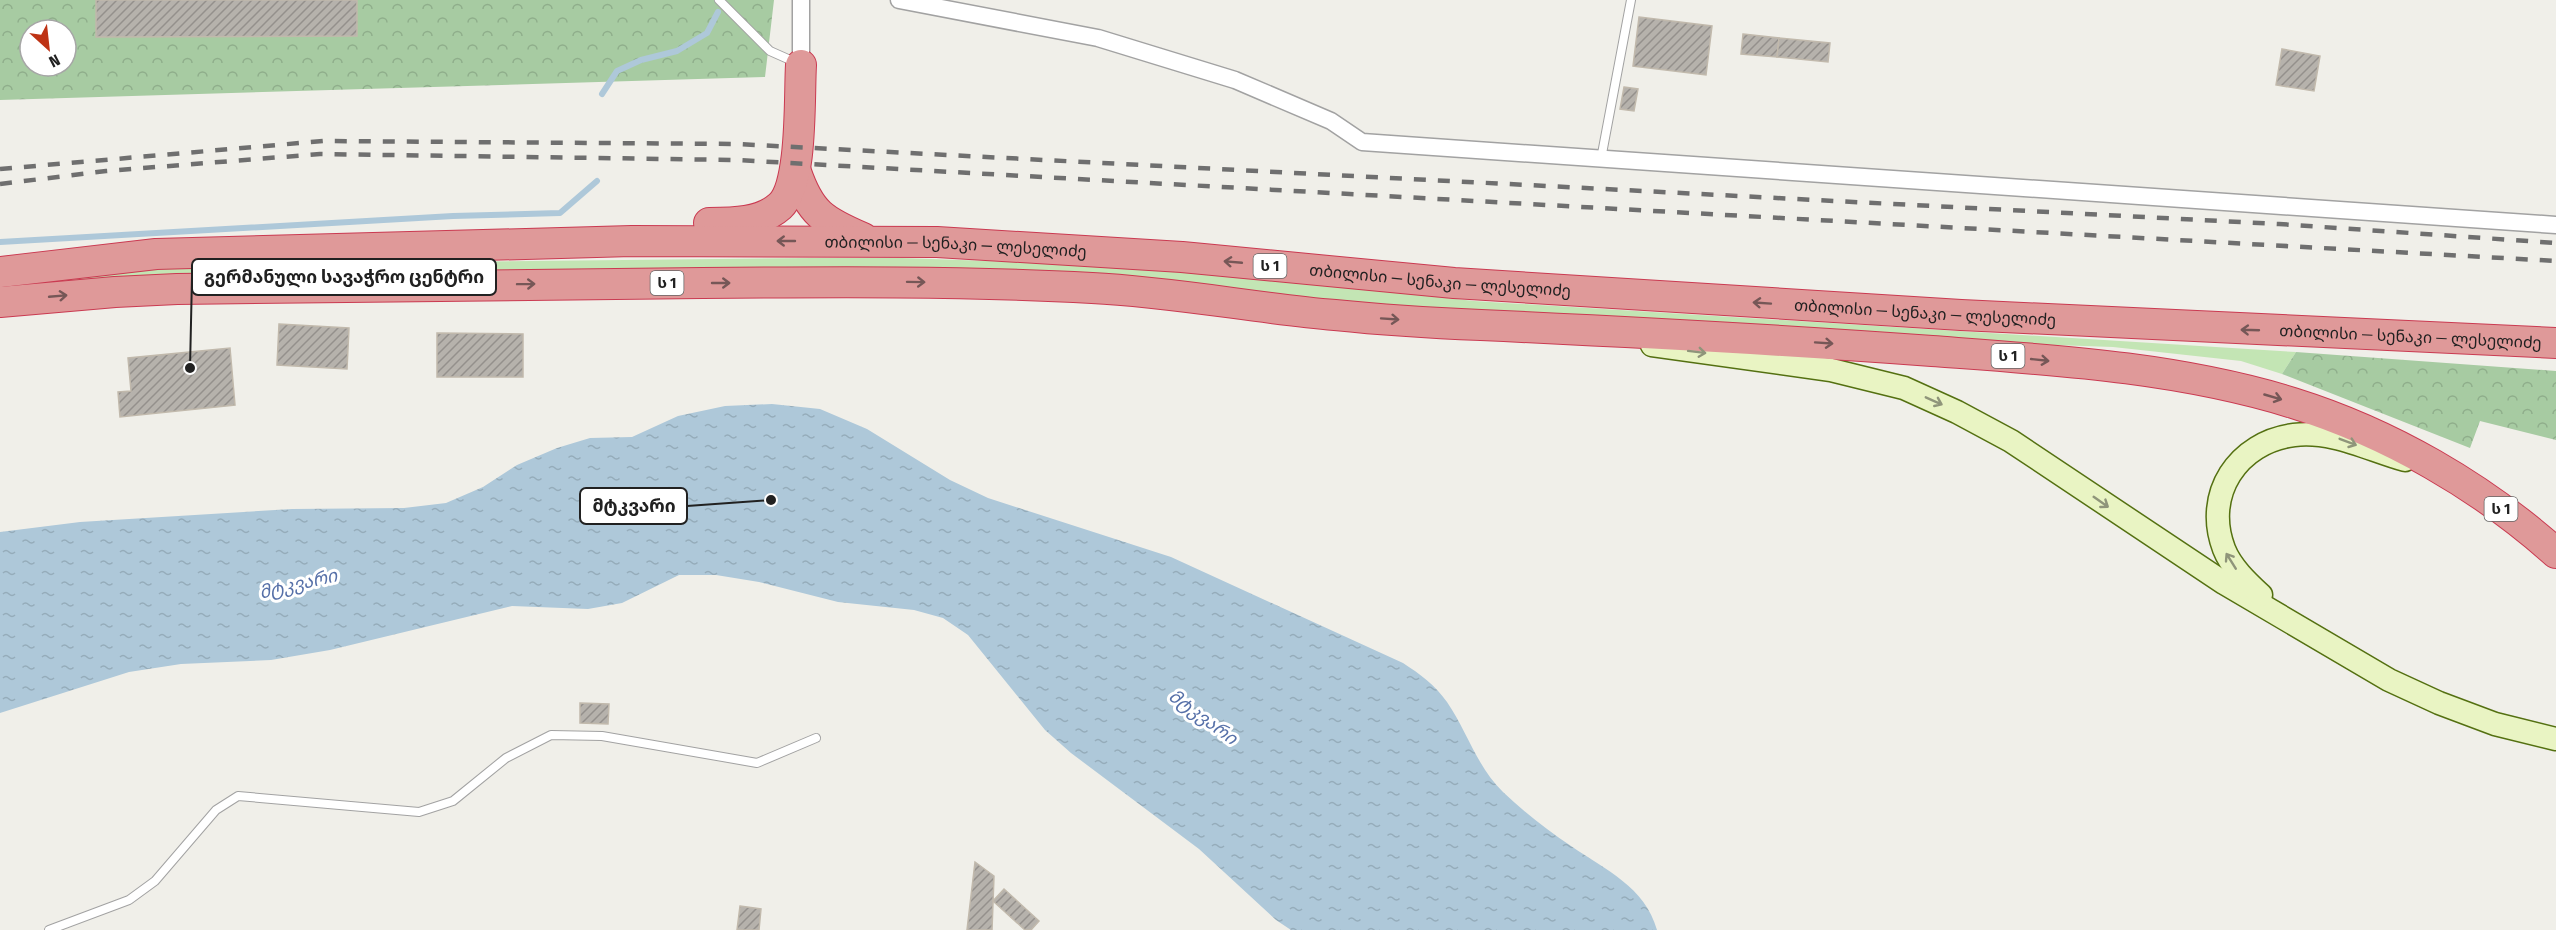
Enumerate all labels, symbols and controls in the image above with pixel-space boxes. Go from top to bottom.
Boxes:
north arrow [18,18,78,78]
text: N [46,50,63,72]
street label: თბილისი — სენაკი — ლესელიძე [824,233,1087,261]
one-way arrow [777,235,797,247]
road number: ს 1 [1254,254,1286,278]
one-way arrow [1223,256,1243,267]
callout: გერმანული სავაჭრო ცენტრი [192,259,496,295]
street label: თბილისი — სენაკი — ლესელიძე [1308,260,1572,300]
text: გერმანული სავაჭრო ცენტრი [204,266,484,288]
road number: ს 1 [650,271,684,295]
one-way arrow [905,276,925,288]
one-way arrow [710,277,730,289]
one-way arrow [515,278,535,290]
one-way arrow [48,290,68,301]
street label: თბილისი — სენაკი — ლესელიძე [1793,295,2057,329]
one-way arrow [1752,297,1772,308]
one-way arrow [1380,314,1400,325]
street label: თბილისი — სენაკი — ლესელიძე [2279,321,2542,352]
one-way arrow [2241,324,2261,335]
one-way arrow [1814,338,1834,349]
road number: ს 1 [1992,344,2024,368]
one-way arrow [1686,347,1706,358]
one-way arrow [2029,355,2049,366]
one-way arrow [2263,392,2282,403]
one-way arrow [1924,396,1942,408]
one-way arrow [2338,437,2356,448]
callout: მტკვარი [580,488,687,524]
text: მტკვარი [592,495,676,517]
one-way arrow [2092,496,2108,508]
road number: ს 1 [2484,497,2518,521]
one-way arrow [2225,553,2237,570]
water label: მტკვარი [257,564,340,604]
water label: მტკვარი [1164,685,1242,750]

